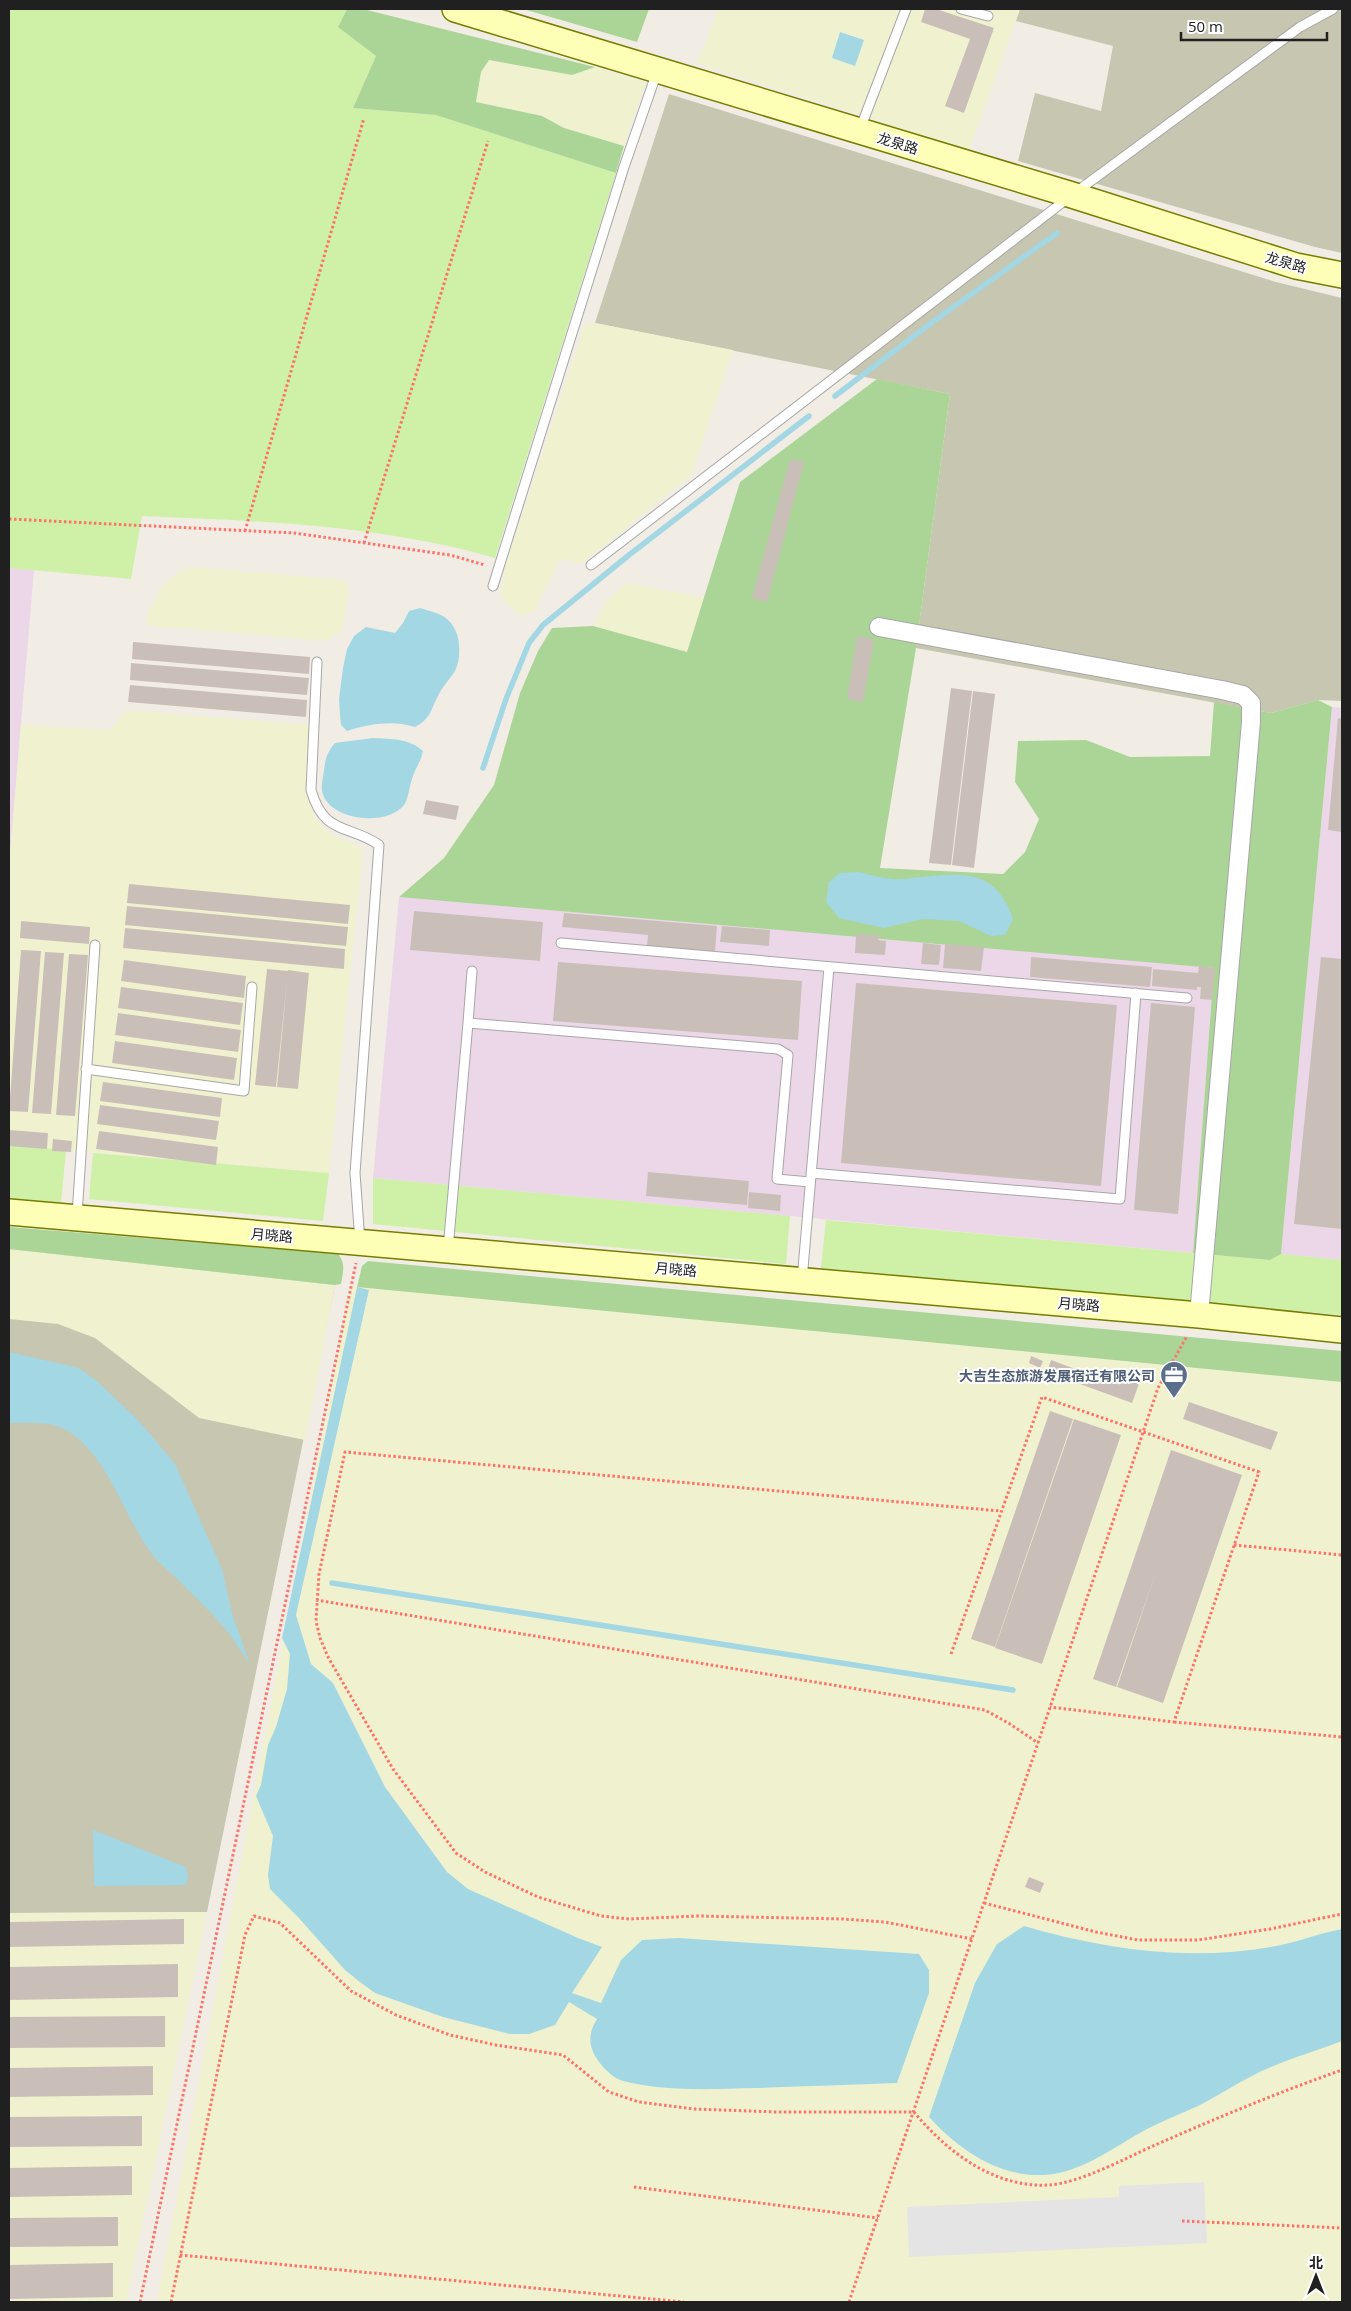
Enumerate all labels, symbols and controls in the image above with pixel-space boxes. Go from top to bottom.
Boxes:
scale bar [1181,10,1327,42]
text: 50 m [1188,16,1223,36]
street label: 龙泉路 [875,128,921,158]
street label: 龙泉路 [1263,247,1309,277]
street label: 月晓路 [250,1224,294,1246]
street label: 月晓路 [654,1258,698,1280]
street label: 月晓路 [1057,1293,1101,1315]
office icon: 大吉生态旅游发展宿迁有限公司 [1159,1360,1189,1399]
place label: 大吉生态旅游发展宿迁有限公司 [959,1366,1155,1385]
north arrow [1291,2251,1341,2301]
text: 北 [1309,2253,1323,2272]

